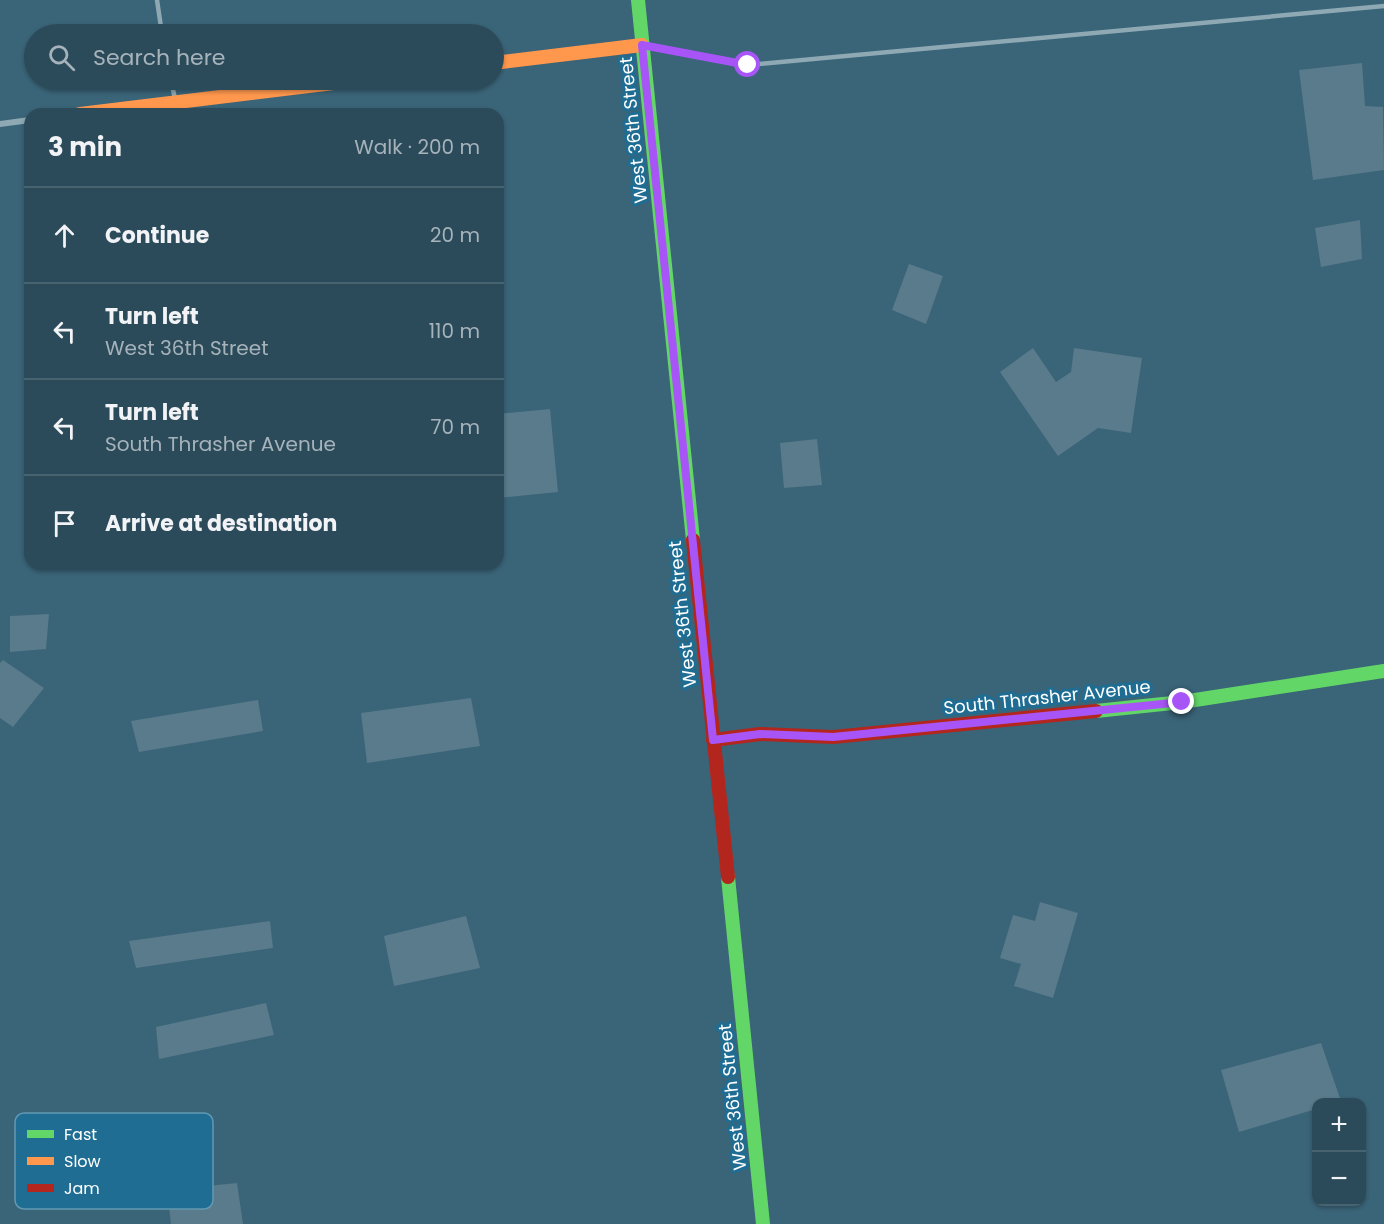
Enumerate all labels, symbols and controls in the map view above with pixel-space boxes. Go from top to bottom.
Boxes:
search box [24,24,504,90]
icon: search [45,41,78,74]
text: Search here [93,42,226,73]
route start [734,51,760,77]
street label: West 36th Street [613,56,653,204]
text: 3 min [48,129,122,165]
text: Walk · 200 m [354,133,480,161]
icon: ahead [48,219,81,252]
text: Continue [105,220,209,251]
text: 20 m [430,221,480,249]
text: Turn left [105,301,199,332]
icon: left [48,315,81,348]
text: 110 m [429,317,480,345]
text: West 36th Street [105,334,268,362]
text: Turn left [105,397,199,428]
icon: left [48,411,81,444]
text: 70 m [431,413,480,441]
text: South Thrasher Avenue [105,430,336,458]
icon: arrive [48,507,81,540]
text: Arrive at destination [105,508,337,539]
street label: West 36th Street [662,540,702,688]
street label: South Thrasher Avenue [942,674,1152,720]
route end [1168,688,1194,714]
street label: West 36th Street [712,1023,752,1171]
map controls [1312,1098,1366,1206]
button: + [1312,1098,1366,1152]
legend [15,1113,213,1209]
text: Fast [64,1123,97,1146]
text: Slow [64,1150,101,1173]
button: − [1312,1152,1366,1206]
text: Jam [64,1177,100,1200]

